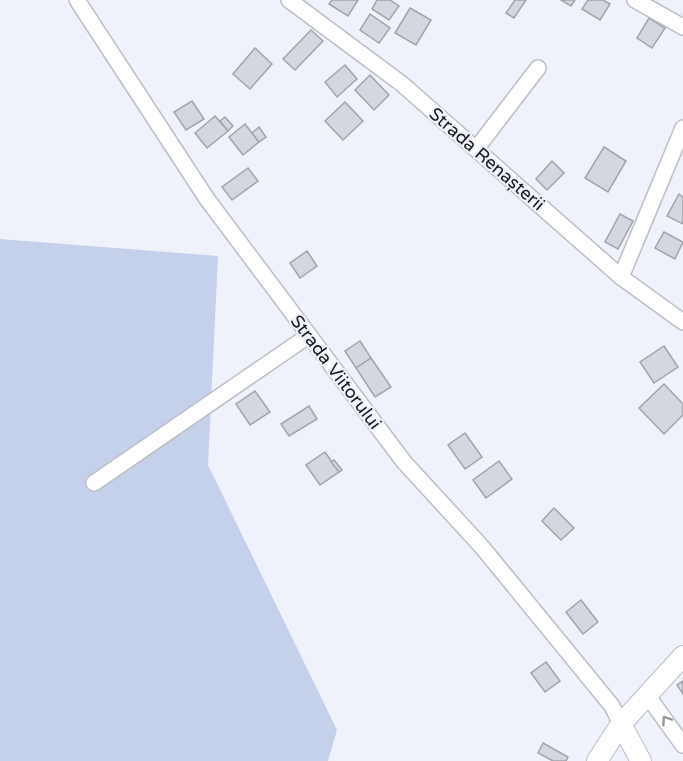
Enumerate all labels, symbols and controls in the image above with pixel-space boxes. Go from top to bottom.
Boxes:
street label: Strada Renașterii [425,103,549,215]
street label: Strada Viitorului [286,310,386,434]
one-way arrow [662,715,673,726]

